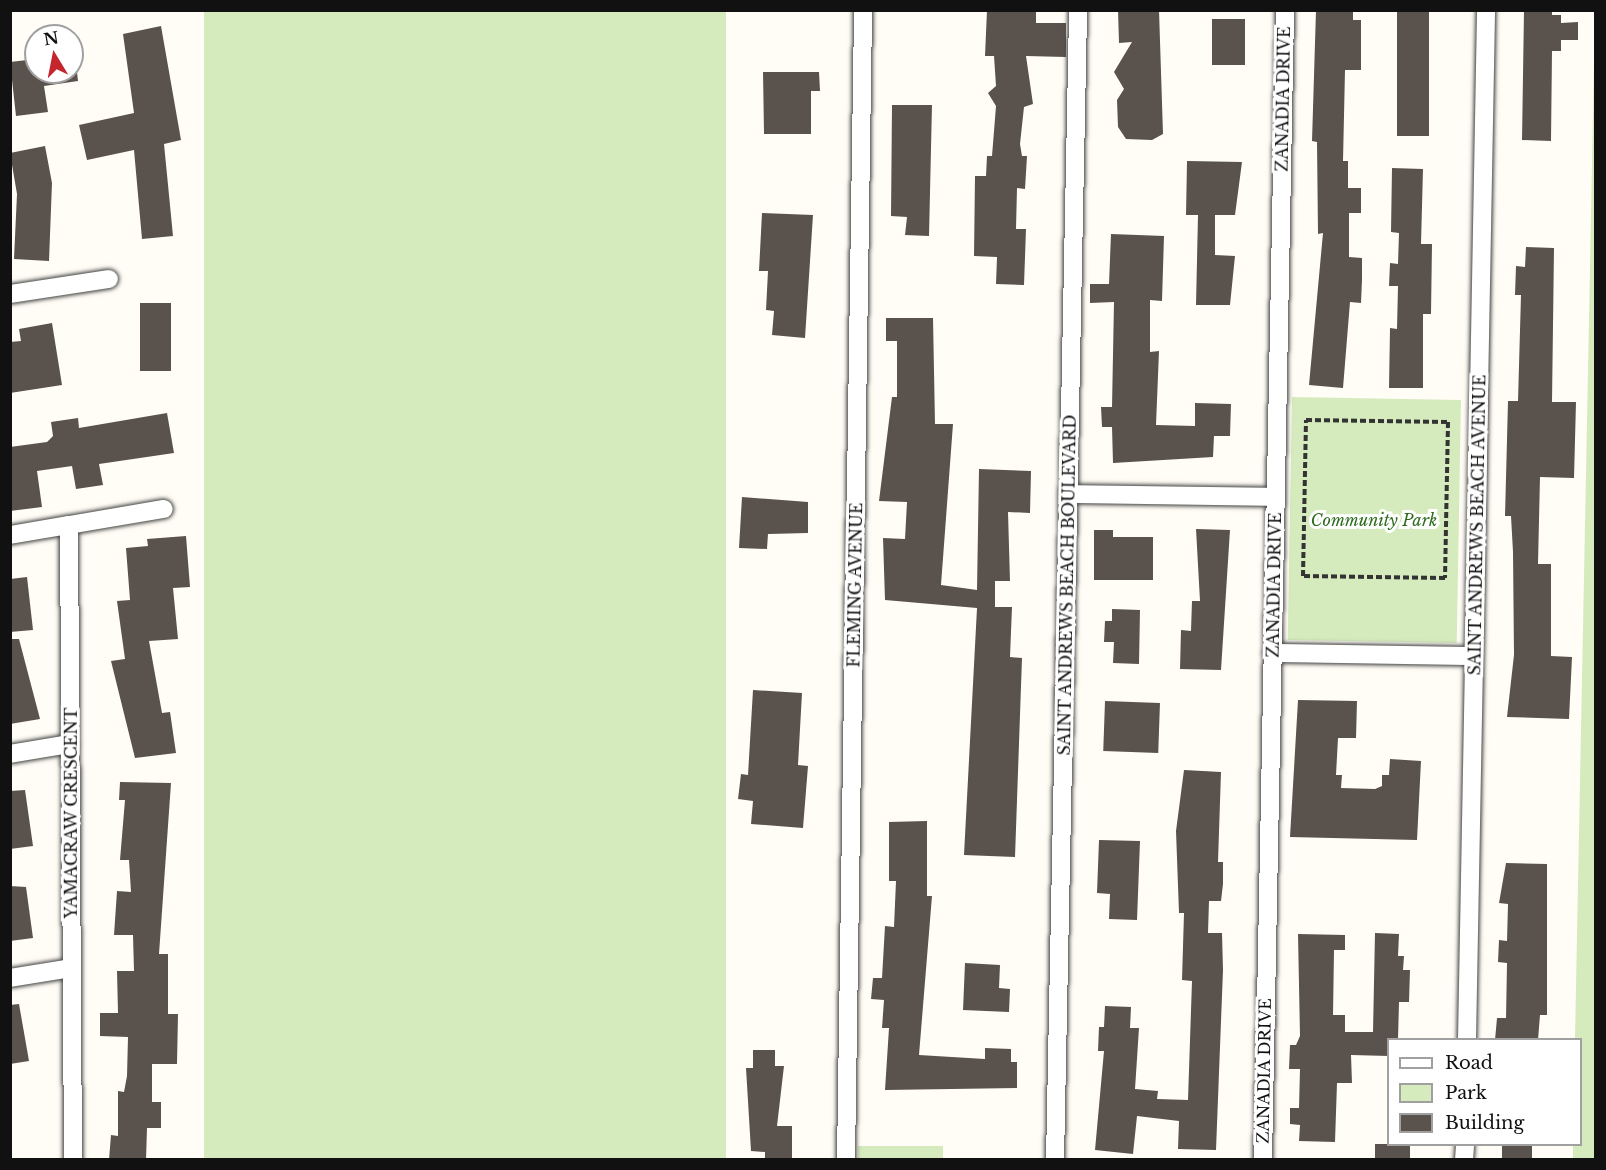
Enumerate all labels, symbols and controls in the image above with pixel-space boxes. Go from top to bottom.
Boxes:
north arrow [24,24,84,84]
street label: ZANADIA DRIVE [1272,26,1294,172]
text: N [42,27,60,49]
street label: SAINT ANDREWS BEACH AVENUE [1465,374,1489,676]
street label: SAINT ANDREWS BEACH BOULEVARD [1054,414,1080,756]
street label: FLEMING AVENUE [844,502,866,668]
park label: Community Park [1311,510,1437,530]
street label: ZANADIA DRIVE [1263,512,1285,658]
street label: YAMACRAW CRESCENT [61,707,81,919]
street label: ZANADIA DRIVE [1253,998,1275,1144]
legend [1387,1038,1582,1146]
text: Road [1445,1052,1493,1074]
text: Park [1445,1082,1487,1104]
text: Building [1445,1112,1524,1134]

